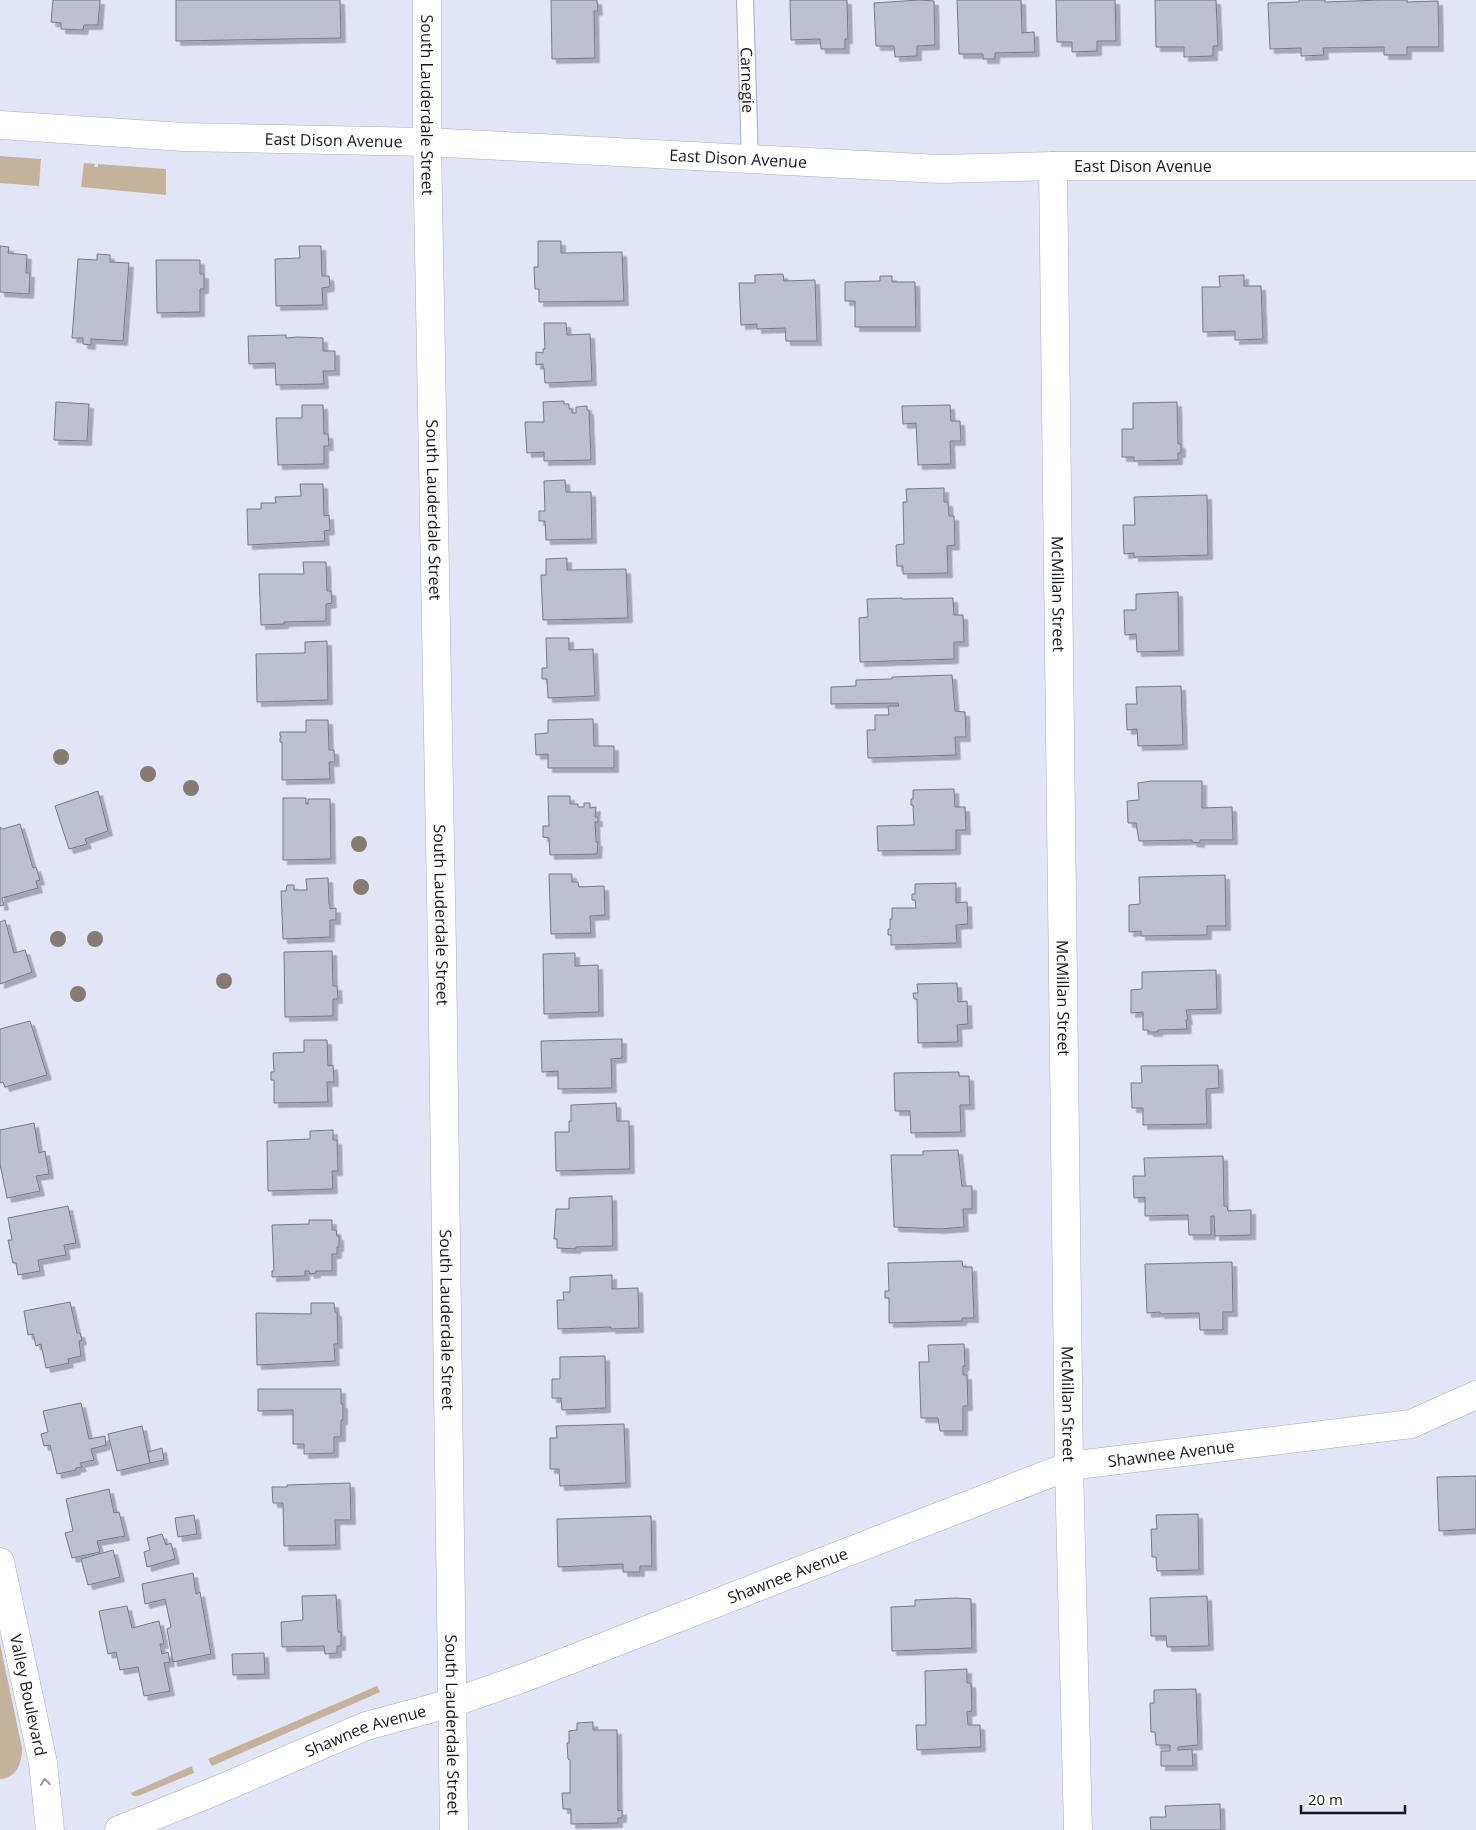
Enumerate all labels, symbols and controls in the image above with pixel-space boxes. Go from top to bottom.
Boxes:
street label: South Lauderdale Street [416,15,439,196]
street label: Carnegie [735,47,760,113]
street label: East Dison Avenue [264,128,403,152]
street label: East Dison Avenue [669,144,808,173]
street label: East Dison Avenue [1074,155,1212,177]
street label: South Lauderdale Street [421,419,447,601]
street label: McMillan Street [1047,536,1070,652]
street label: South Lauderdale Street [429,824,454,1006]
street label: McMillan Street [1052,940,1075,1056]
street label: South Lauderdale Street [435,1229,459,1411]
street label: McMillan Street [1057,1346,1080,1462]
street label: Shawnee Avenue [1107,1435,1236,1472]
street label: Shawnee Avenue [724,1542,851,1609]
street label: Valley Boulevard [5,1632,52,1758]
street label: South Lauderdale Street [440,1634,465,1816]
street label: Shawnee Avenue [301,1699,429,1762]
one-way arrow [40,1777,51,1785]
scale bar [1301,1782,1405,1814]
text: 20 m [1308,1789,1343,1809]

